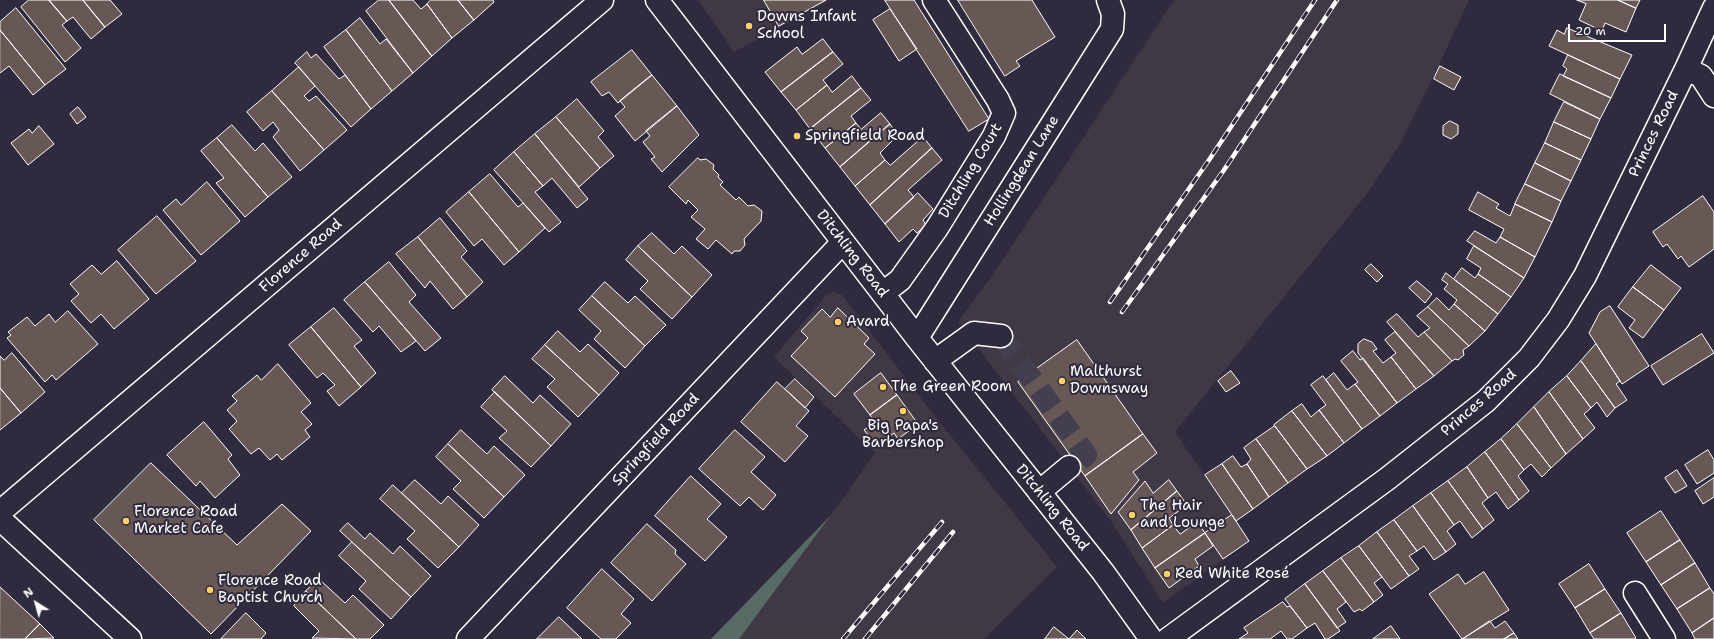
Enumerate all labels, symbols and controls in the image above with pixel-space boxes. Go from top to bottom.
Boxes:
place label: Downs Infant School [757,8,857,43]
scale bar [1570,16,1668,42]
marker: Downs Infant School [744,21,754,31]
text: 20 m [1575,23,1606,39]
street label: Princes Road [1625,88,1683,180]
street label: Hollingdean Lane [981,112,1063,230]
street label: Ditchling Court [935,120,1007,222]
place label: Springfield Road [805,127,925,145]
marker: Springfield Road [792,131,802,141]
street label: Ditchling Road [812,207,892,301]
street label: Florence Road [256,215,346,297]
place label: Avard [846,313,889,331]
marker: Avard [833,317,843,327]
place label: Malthurst Downsway [1070,363,1148,398]
street label: Princes Road [1438,365,1520,441]
marker: Malthurst Downsway [1057,376,1067,386]
place label: The Green Room [891,378,1012,396]
marker: The Green Room [878,382,888,392]
street label: Springfield Road [609,390,703,490]
marker: Big Papa's Barbershop [898,406,908,416]
place label: Big Papa's Barbershop [862,417,944,452]
street label: Ditchling Road [1012,461,1092,555]
place label: The Hair and Lounge [1140,497,1225,532]
place label: Florence Road Market Cafe [134,503,238,538]
marker: The Hair and Lounge [1127,510,1137,520]
marker: Florence Road Market Cafe [121,516,131,526]
place label: Red White Rosé [1175,565,1290,583]
marker: Red White Rosé [1162,569,1172,579]
place label: Florence Road Baptist Church [218,572,323,607]
north arrow [16,583,56,623]
text: N [20,584,36,602]
marker: Florence Road Baptist Church [205,585,215,595]

